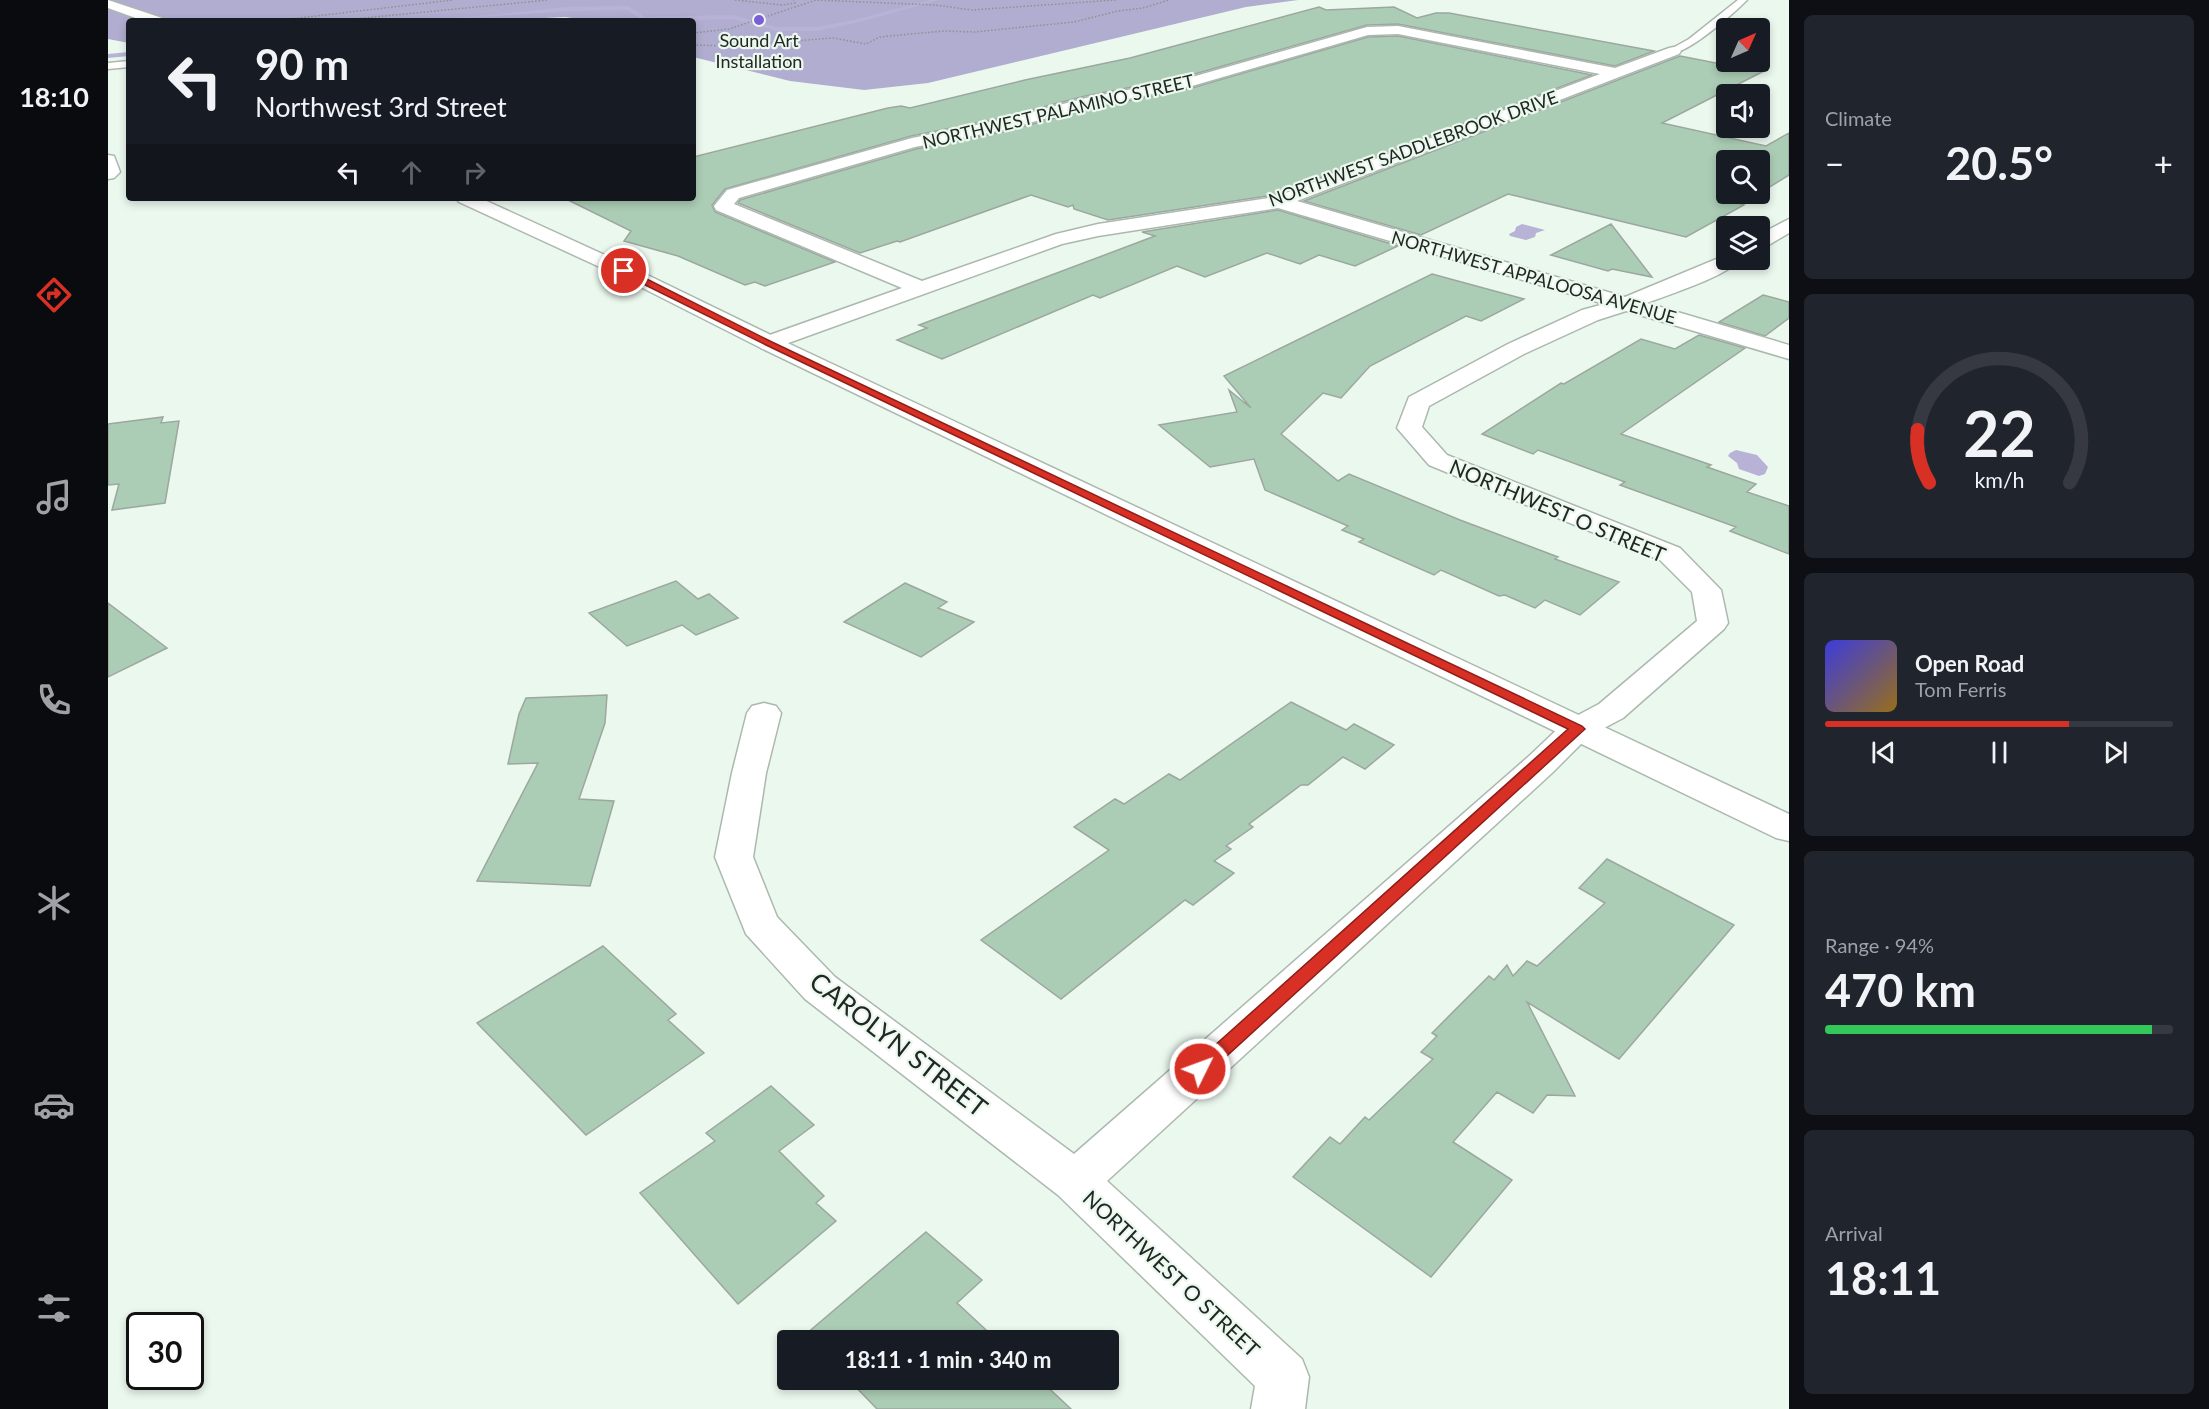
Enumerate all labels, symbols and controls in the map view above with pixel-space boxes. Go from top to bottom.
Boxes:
marker: Sound Art Installation [752,13,766,27]
north arrow [1716,18,1770,72]
map controls [1716,18,1770,270]
place label: Sound Art Installation [716,29,802,72]
text: 90 m [255,39,349,89]
icon: left [156,42,234,120]
street label: NORTHWEST PALAMINO STREET [920,69,1196,153]
text: 18:10 [19,80,89,113]
button: sound [1716,84,1770,138]
street label: NORTHWEST SADDLEBROOK DRIVE [1265,85,1561,211]
text: Northwest 3rd Street [255,90,507,123]
text: Climate [1825,106,1892,130]
text: 20.5° [1945,136,2053,190]
text: − [1825,143,1844,183]
text: + [2154,143,2173,183]
button: search [1716,150,1770,204]
icon: left [332,156,365,189]
icon: ahead [395,156,428,189]
icon: right [458,156,491,189]
button: layers [1716,216,1770,270]
street label: NORTHWEST APPALOOSA AVENUE [1389,226,1679,328]
pin [598,245,649,296]
icon: arrive [607,254,640,287]
icon: directions [33,274,75,316]
text: 22 [1963,395,2035,470]
street label: NORTHWEST O STREET [1446,453,1670,567]
text: km/h [1974,467,2024,493]
icon: music [33,476,75,518]
text: Open Road [1915,650,2024,677]
text: Tom Ferris [1915,677,2006,701]
icon: phone [33,679,75,721]
icon: previous [1867,736,1900,769]
icon: pause [1983,736,2016,769]
icon: next [2099,736,2132,769]
icon: climate [33,882,75,924]
text: Range · 94% [1825,933,1934,957]
text: 470 km [1825,963,1976,1017]
street label: CAROLYN STREET [804,965,994,1123]
position arrow [1168,1037,1232,1101]
icon: car [33,1084,75,1126]
street label: NORTHWEST O STREET [1079,1185,1266,1362]
text: Arrival [1825,1221,1883,1245]
text: 18:11 [1825,1251,1941,1305]
icon: filters [33,1287,75,1329]
speed limit sign: 30 [126,1312,204,1390]
text: 18:11 · 1 min · 340 m [845,1346,1051,1373]

